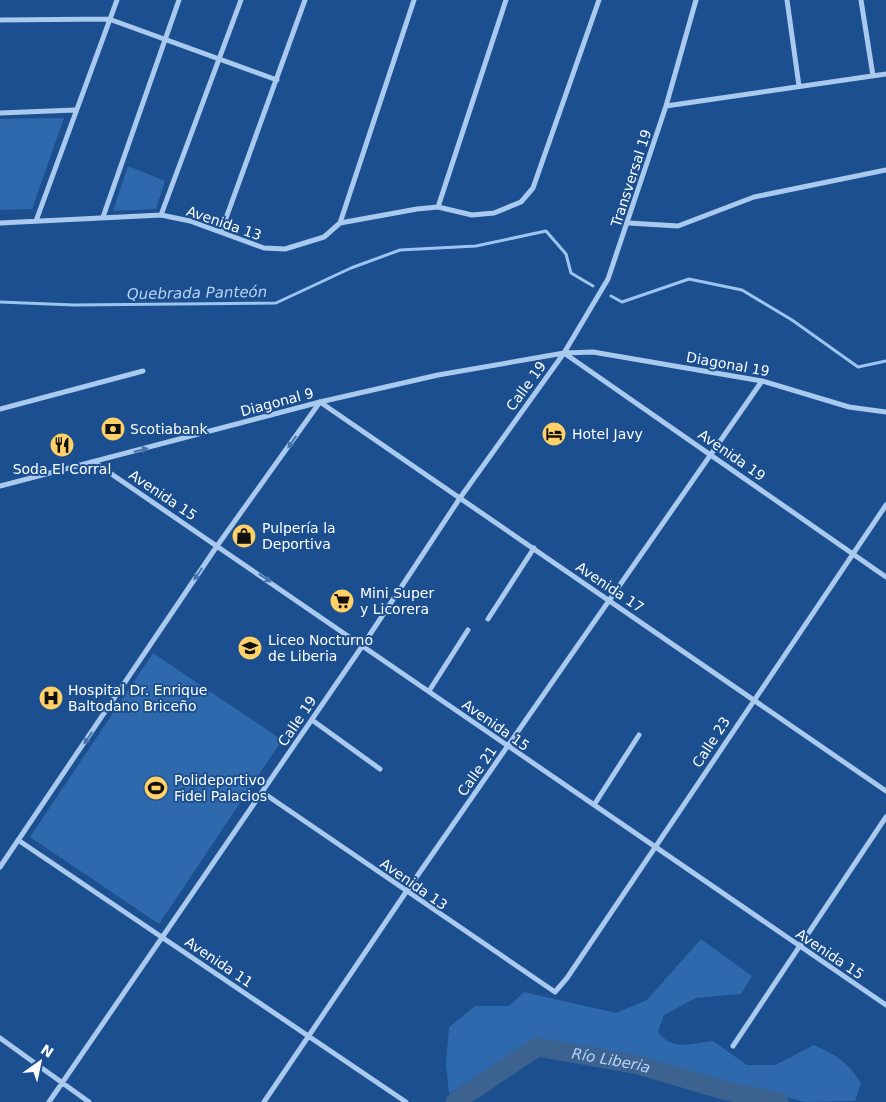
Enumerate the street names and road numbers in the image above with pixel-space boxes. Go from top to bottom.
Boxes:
street label: Transversal 19 [607,127,654,230]
street label: Avenida 13 [184,203,264,243]
street label: Diagonal 19 [685,349,771,379]
street label: Calle 19 [503,358,549,414]
street label: Diagonal 9 [239,385,315,419]
street label: Avenida 19 [695,426,769,484]
street label: Avenida 15 [126,467,200,523]
street label: Avenida 17 [573,559,647,615]
street label: Calle 19 [274,693,320,749]
street label: Avenida 15 [459,696,533,754]
street label: Calle 23 [689,714,733,770]
street label: Calle 21 [454,743,500,799]
street label: Avenida 13 [377,855,451,913]
street label: Avenida 15 [793,926,867,982]
street label: Avenida 11 [182,934,256,990]

